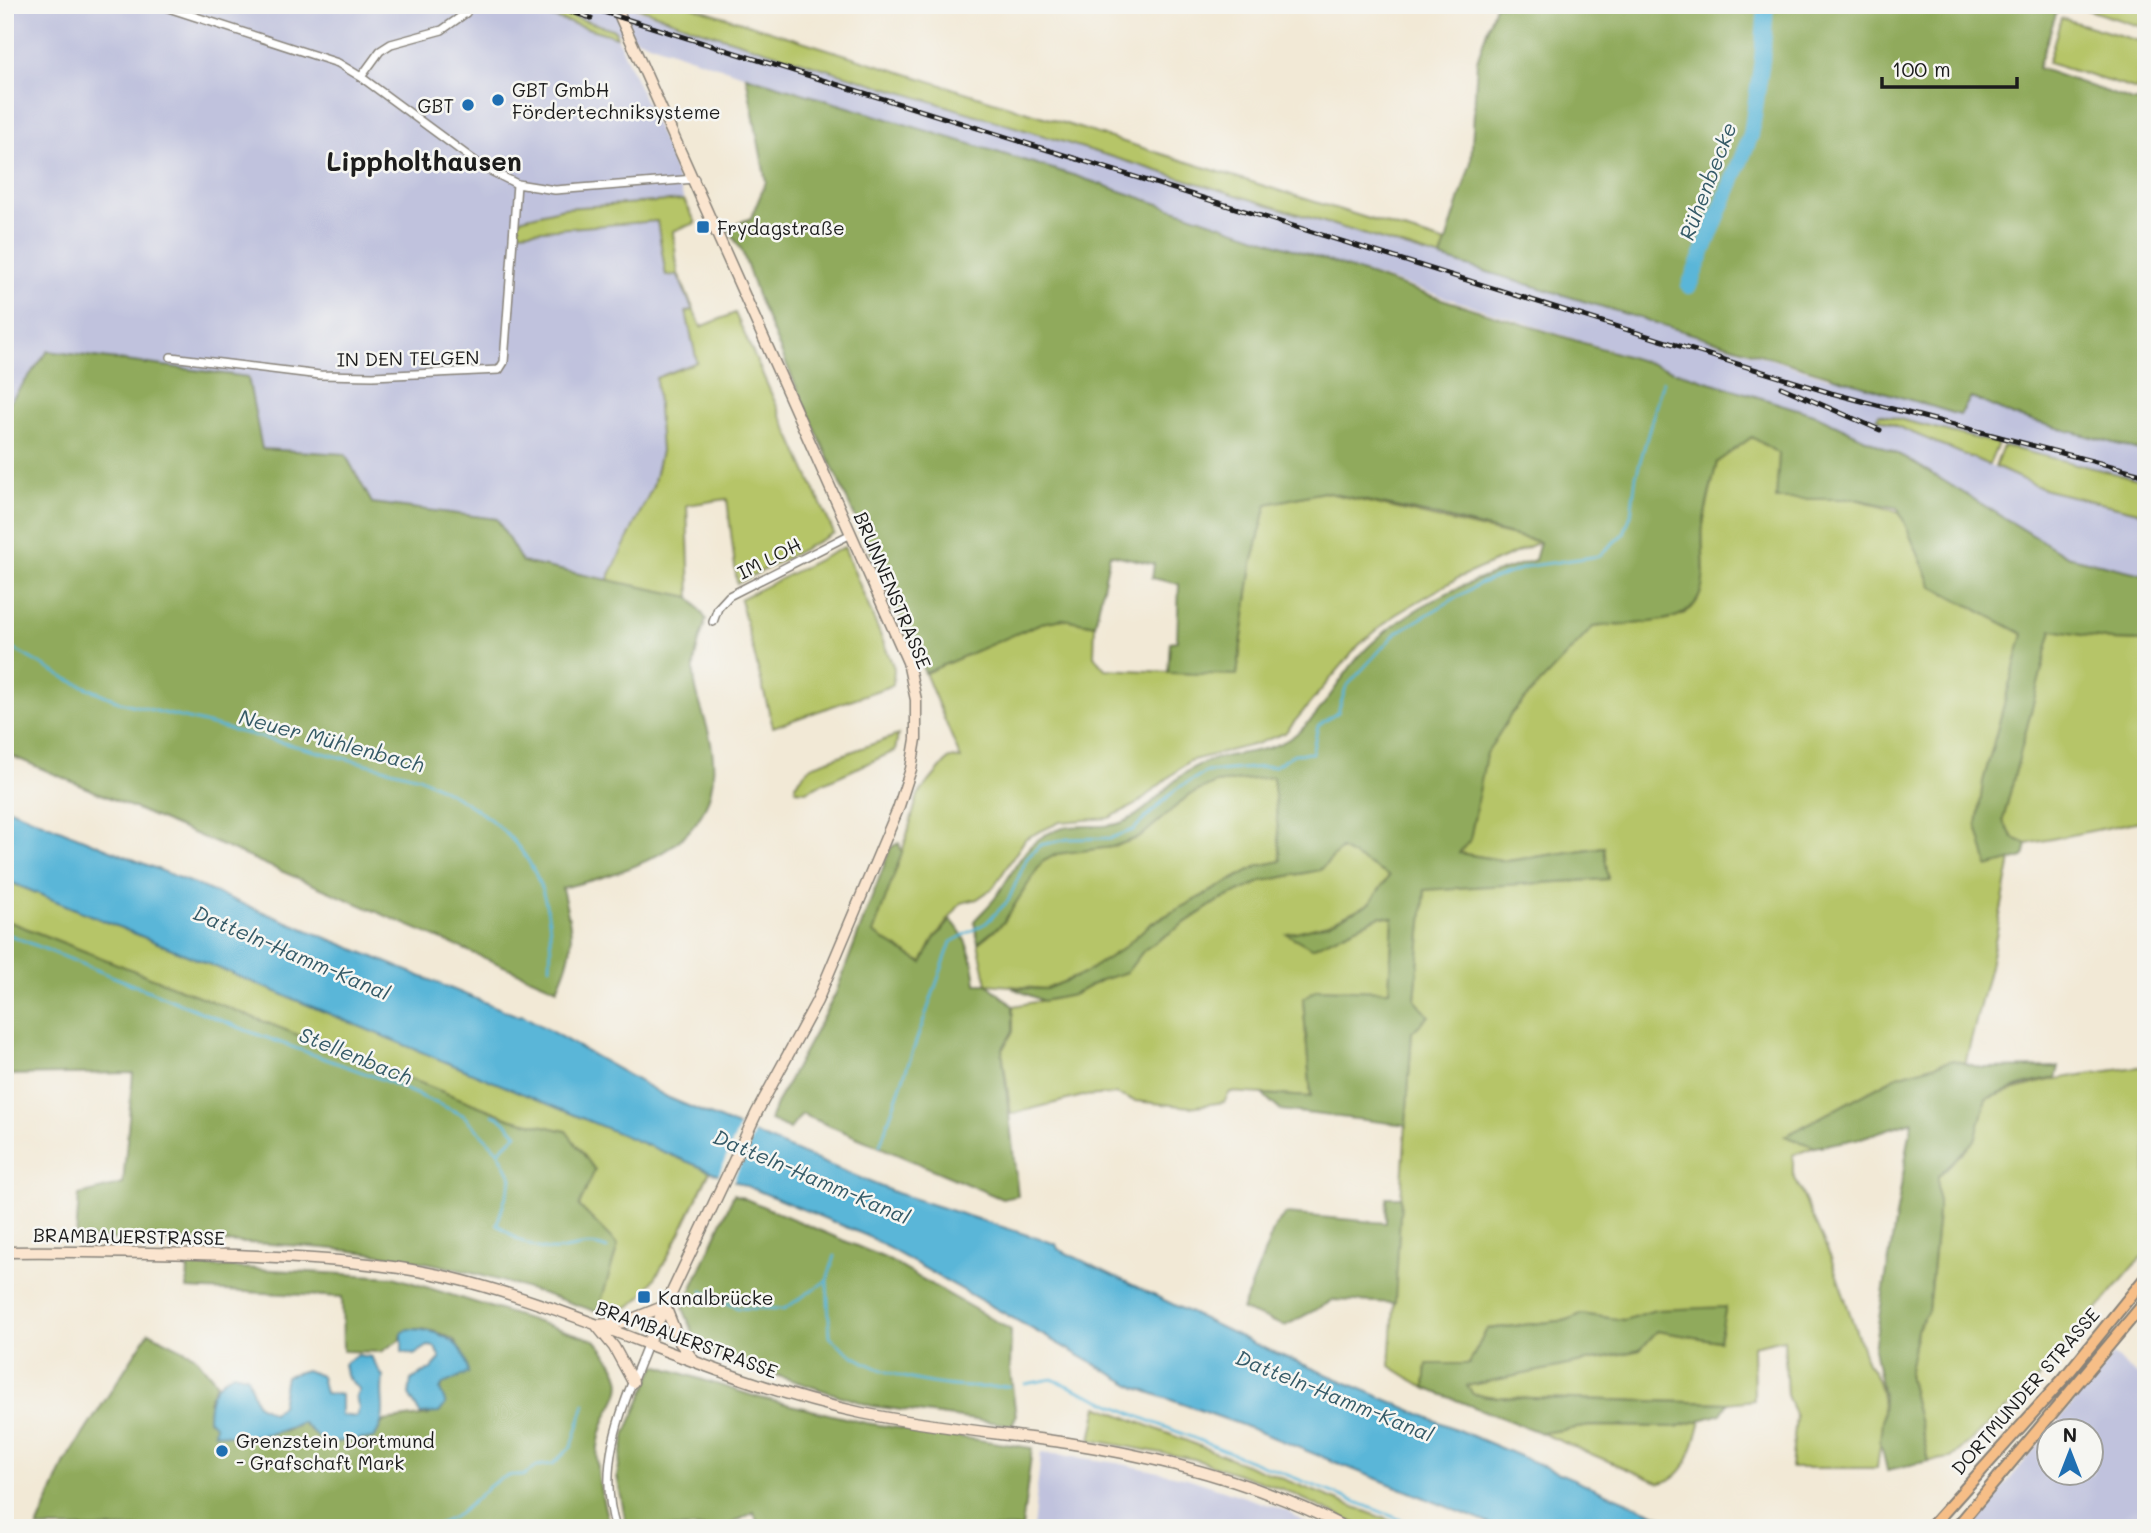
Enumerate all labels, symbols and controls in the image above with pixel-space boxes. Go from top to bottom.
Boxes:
scale bar [1882,46,2016,90]
text: 100 m [1892,55,1951,82]
place label: GBT GmbH Fördertechniksysteme [512,77,721,124]
marker: GBT GmbH Fördertechniksysteme [490,92,506,108]
place label: GBT [418,93,454,118]
marker: GBT [460,97,476,113]
water label: Rühenbecke [1672,118,1742,244]
district label: Lippholthausen [326,144,522,178]
place label: Frydagstraße [717,215,845,240]
marker: Frydagstraße [695,219,711,235]
street label: IN DEN TELGEN [336,344,480,372]
street label: BRUNNENSTRASSE [849,508,937,673]
street label: IM LOH [733,531,805,585]
water label: Neuer Mühlenbach [236,702,428,778]
water label: Datteln-Hamm-Kanal [190,898,395,1006]
water label: Stellenbach [295,1020,417,1090]
water label: Datteln-Hamm-Kanal [710,1122,915,1230]
street label: BRAMBAUERSTRASSE [33,1222,225,1250]
place label: Kanalbrücke [658,1285,774,1310]
marker: Kanalbrücke [636,1289,652,1305]
street label: BRAMBAUERSTRASSE [593,1294,782,1384]
street label: DORTMUNDER STRASSE [1946,1303,2104,1479]
water label: Datteln-Hamm-Kanal [1232,1343,1439,1447]
north arrow [2036,1418,2106,1488]
place label: Grenzstein Dortmund - Grafschaft Mark [236,1428,435,1475]
marker: Grenzstein Dortmund - Grafschaft Mark [214,1443,230,1459]

